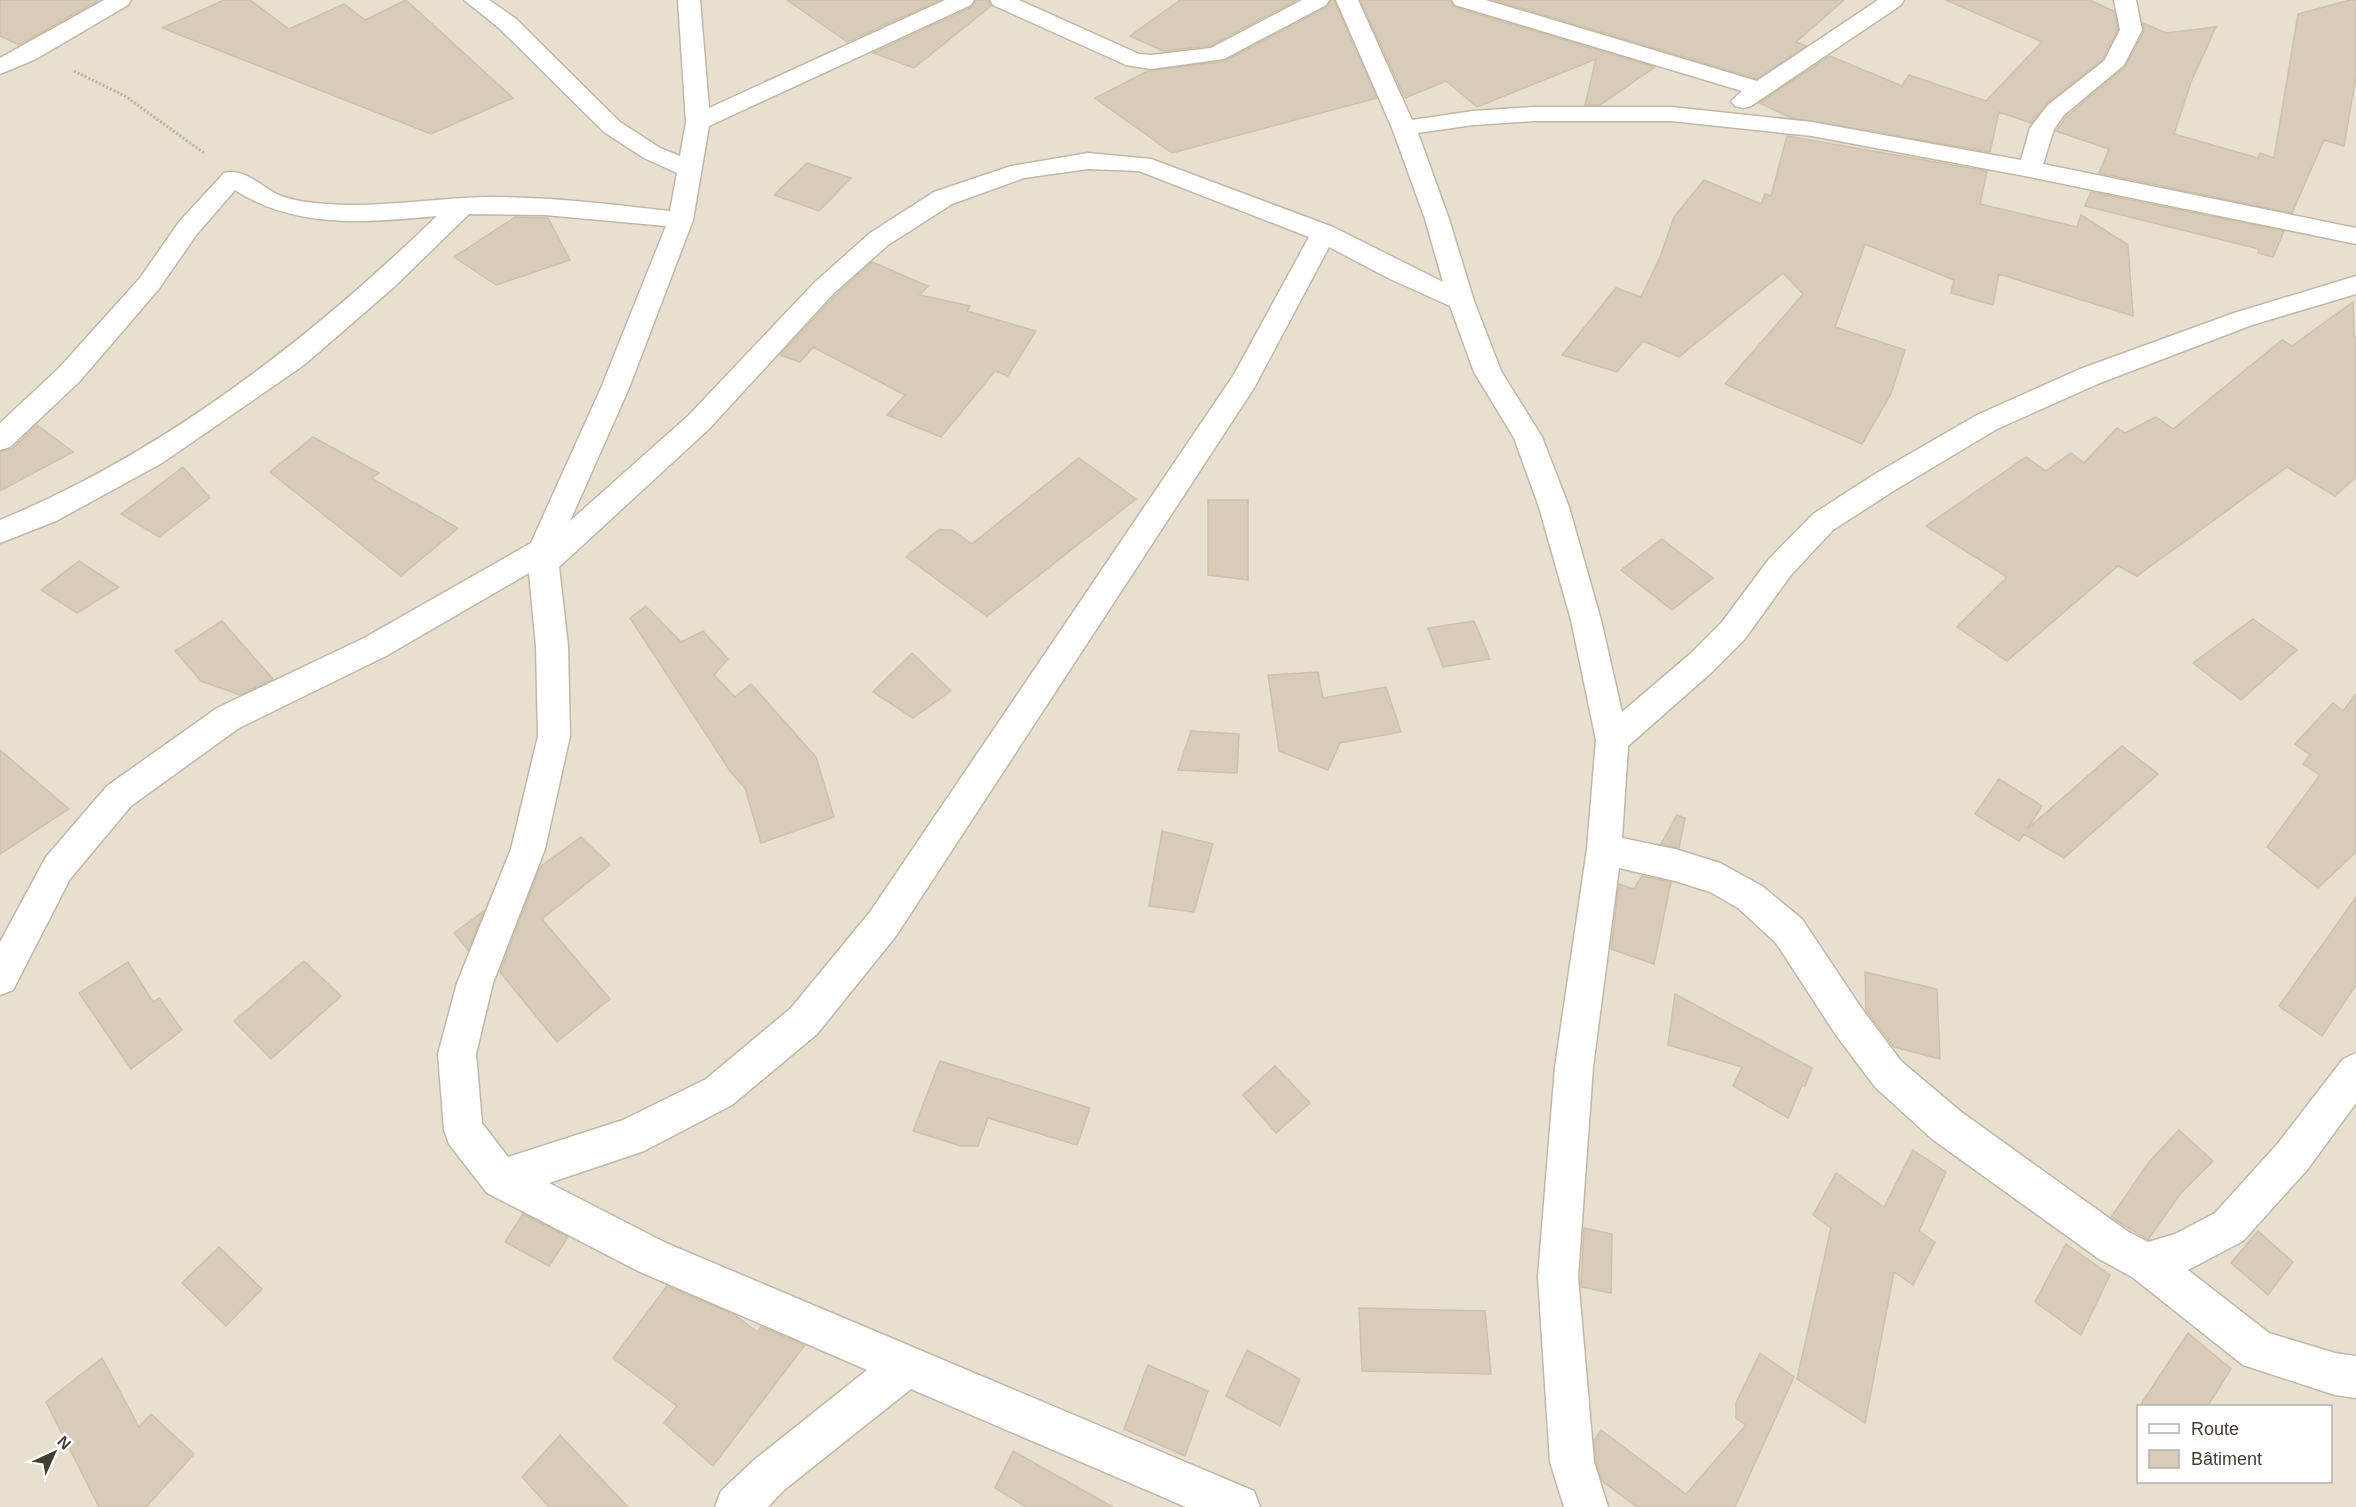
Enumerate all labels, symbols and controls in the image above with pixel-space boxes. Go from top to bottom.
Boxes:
legend [2137,1405,2332,1483]
text: Route [2191,1419,2239,1439]
north arrow [24,1423,84,1483]
text: N [54,1433,74,1453]
text: Bâtiment [2191,1449,2262,1469]

